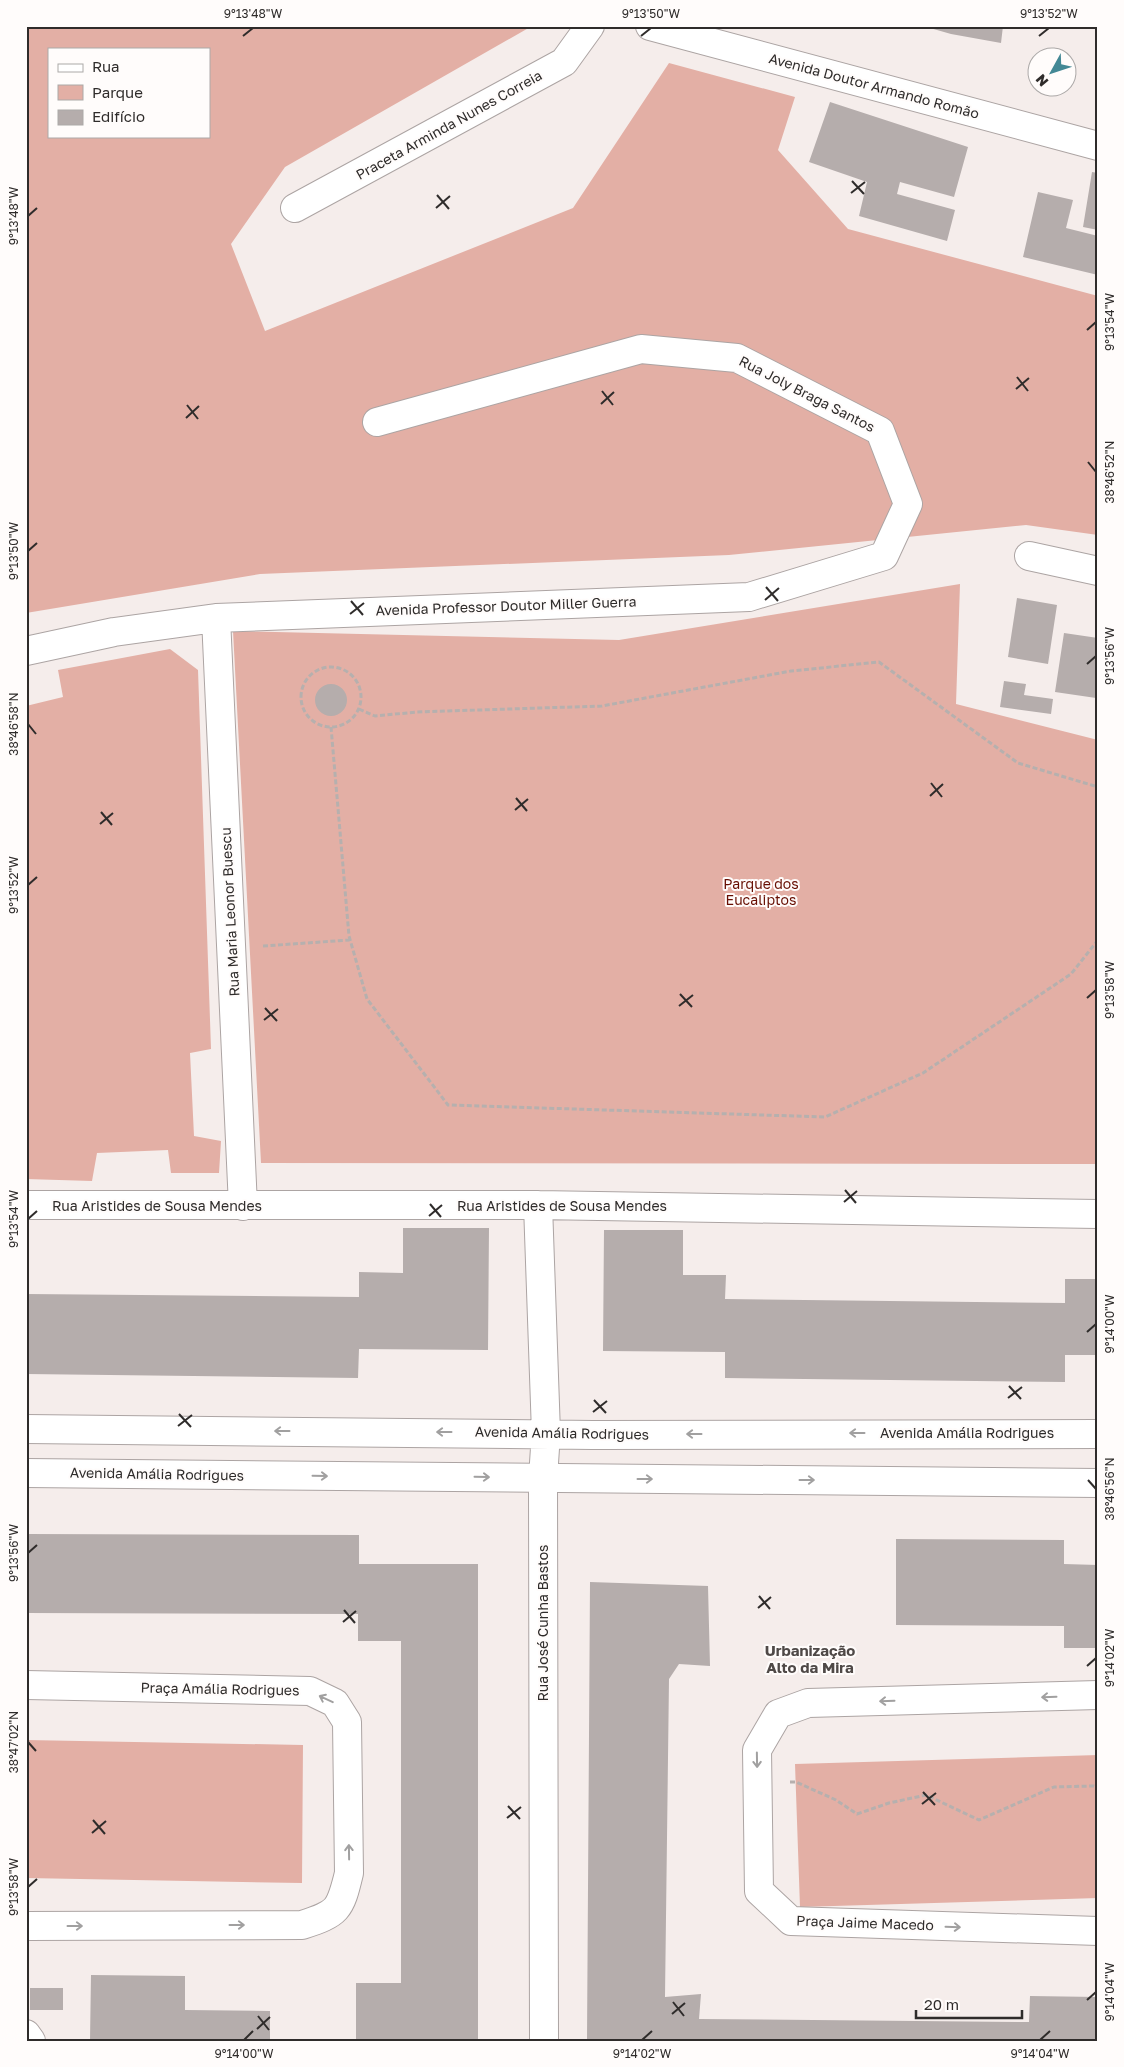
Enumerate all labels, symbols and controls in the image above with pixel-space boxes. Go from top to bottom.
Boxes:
text: 9°13'48"W [224,6,283,21]
text: 9°13'50"W [622,6,681,21]
text: 9°13'52"W [1020,6,1078,21]
legend [48,48,210,138]
north arrow [1026,48,1076,98]
street label: Avenida Doutor Armando Romão [767,49,981,122]
text: Rua [92,57,119,75]
street label: Praceta Arminda Nunes Correia [353,66,545,183]
text: N [1032,71,1052,90]
text: Parque [92,83,143,101]
text: Edifício [92,107,145,125]
text: 9°13'48"W [6,186,21,245]
text: 9°13'54"W [1102,292,1117,351]
street label: Rua Joly Braga Santos [736,352,878,435]
text: 38°46'52"N [1102,441,1117,503]
text: 9°13'50"W [6,521,21,580]
street label: Avenida Professor Doutor Miller Guerra [375,592,637,619]
text: 9°13'56"W [1102,626,1117,685]
text: 38°46'58"N [6,692,21,756]
street label: Rua Maria Leonor Buescu [217,827,242,997]
text: 9°13'52"W [6,856,21,914]
park label: Parque dos Eucaliptos [723,875,799,908]
text: 9°13'58"W [1102,960,1117,1019]
text: 9°13'54"W [6,1189,21,1248]
street label: Rua Aristides de Sousa Mendes [52,1197,262,1214]
street label: Rua Aristides de Sousa Mendes [457,1197,667,1214]
text: 9°14'00"W [1102,1294,1117,1354]
street label: Avenida Amália Rodrigues [475,1422,649,1443]
street label: Avenida Amália Rodrigues [880,1424,1054,1441]
one-way arrow [274,1426,290,1436]
one-way arrow [436,1427,452,1437]
one-way arrow [849,1428,865,1438]
one-way arrow [686,1429,702,1439]
text: 38°46'56"N [1102,1457,1117,1521]
street label: Avenida Amália Rodrigues [70,1463,244,1484]
one-way arrow [312,1471,328,1481]
one-way arrow [474,1472,490,1482]
one-way arrow [636,1474,653,1484]
one-way arrow [799,1476,815,1485]
text: 9°13'56"W [6,1523,21,1582]
street label: Rua José Cunha Bastos [534,1544,551,1702]
text: 9°14'02"W [1102,1628,1117,1687]
district label: Urbanização Alto da Mira [765,1641,855,1676]
street label: Praça Amália Rodrigues [140,1679,300,1698]
one-way arrow [1041,1692,1057,1701]
one-way arrow [319,1693,334,1703]
one-way arrow [879,1696,895,1706]
text: 38°47'02"N [6,1711,21,1773]
one-way arrow [752,1752,762,1768]
one-way arrow [344,1844,354,1860]
text: 9°13'58"W [6,1857,21,1916]
street label: Praça Jaime Macedo [796,1912,934,1933]
one-way arrow [229,1920,245,1930]
one-way arrow [67,1921,83,1930]
one-way arrow [945,1922,961,1931]
text: 9°14'04"W [1102,1962,1117,2021]
scale bar [916,1987,1023,2019]
text: 20 m [924,1995,959,2013]
text: 9°14'00"W [214,2046,274,2061]
text: 9°14'02"W [613,2046,672,2061]
text: 9°14'04"W [1011,2046,1070,2061]

